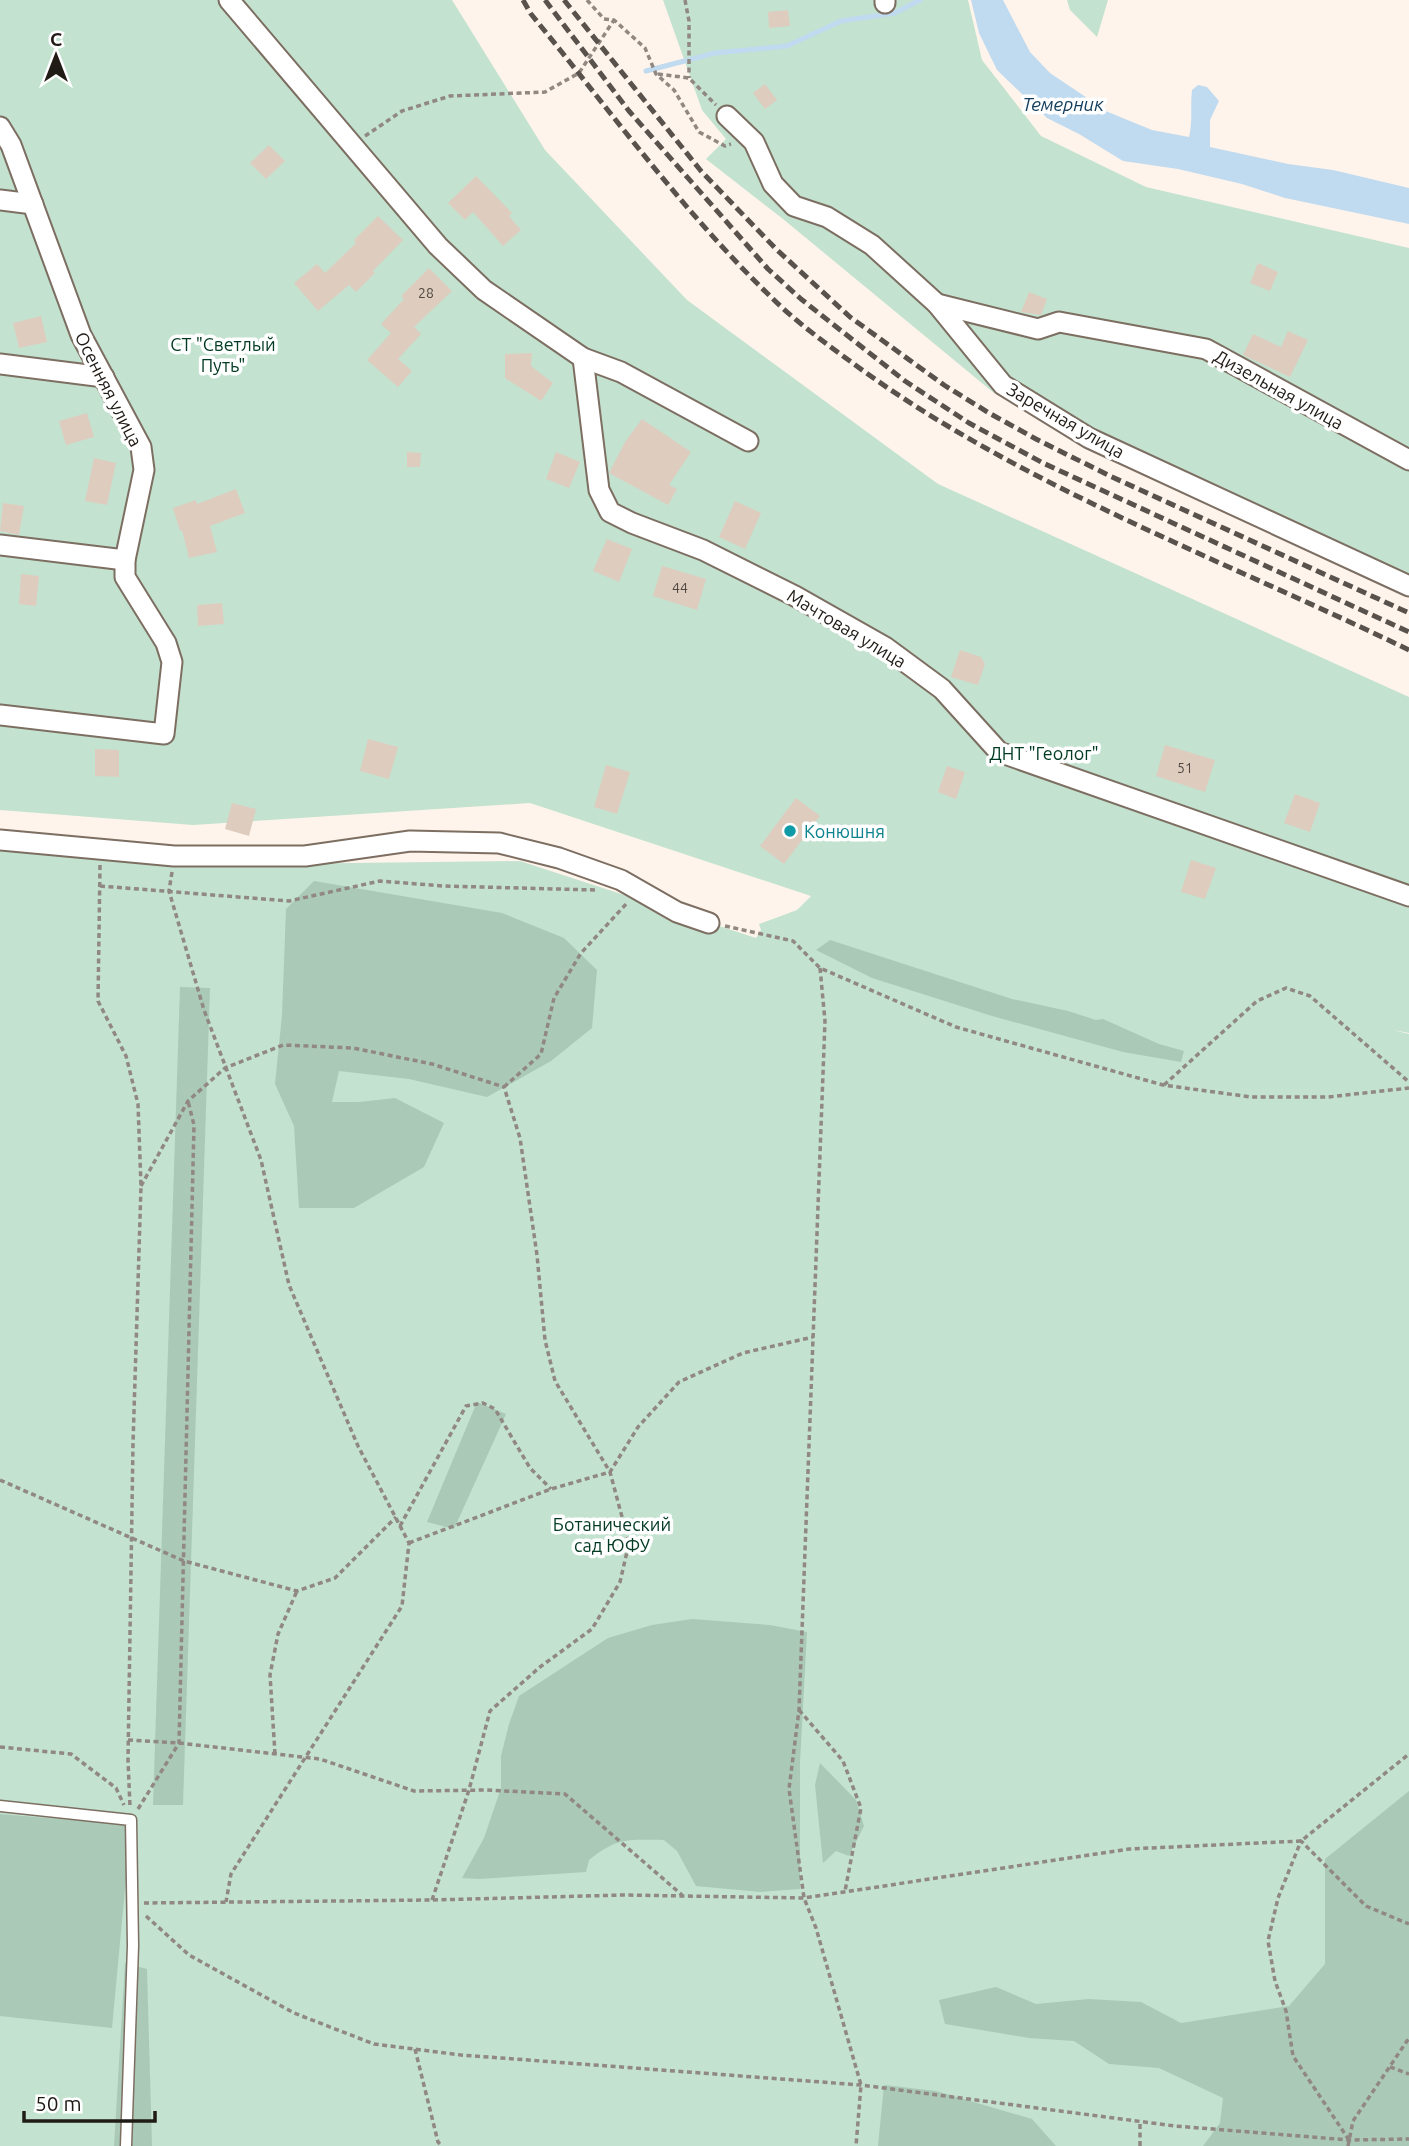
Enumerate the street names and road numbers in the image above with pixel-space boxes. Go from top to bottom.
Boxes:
street label: Осенняя улица [71,328,147,450]
street label: Дизельная улица [1211,345,1347,433]
street label: Заречная улица [1004,378,1128,462]
street label: Мачтовая улица [784,585,910,671]

